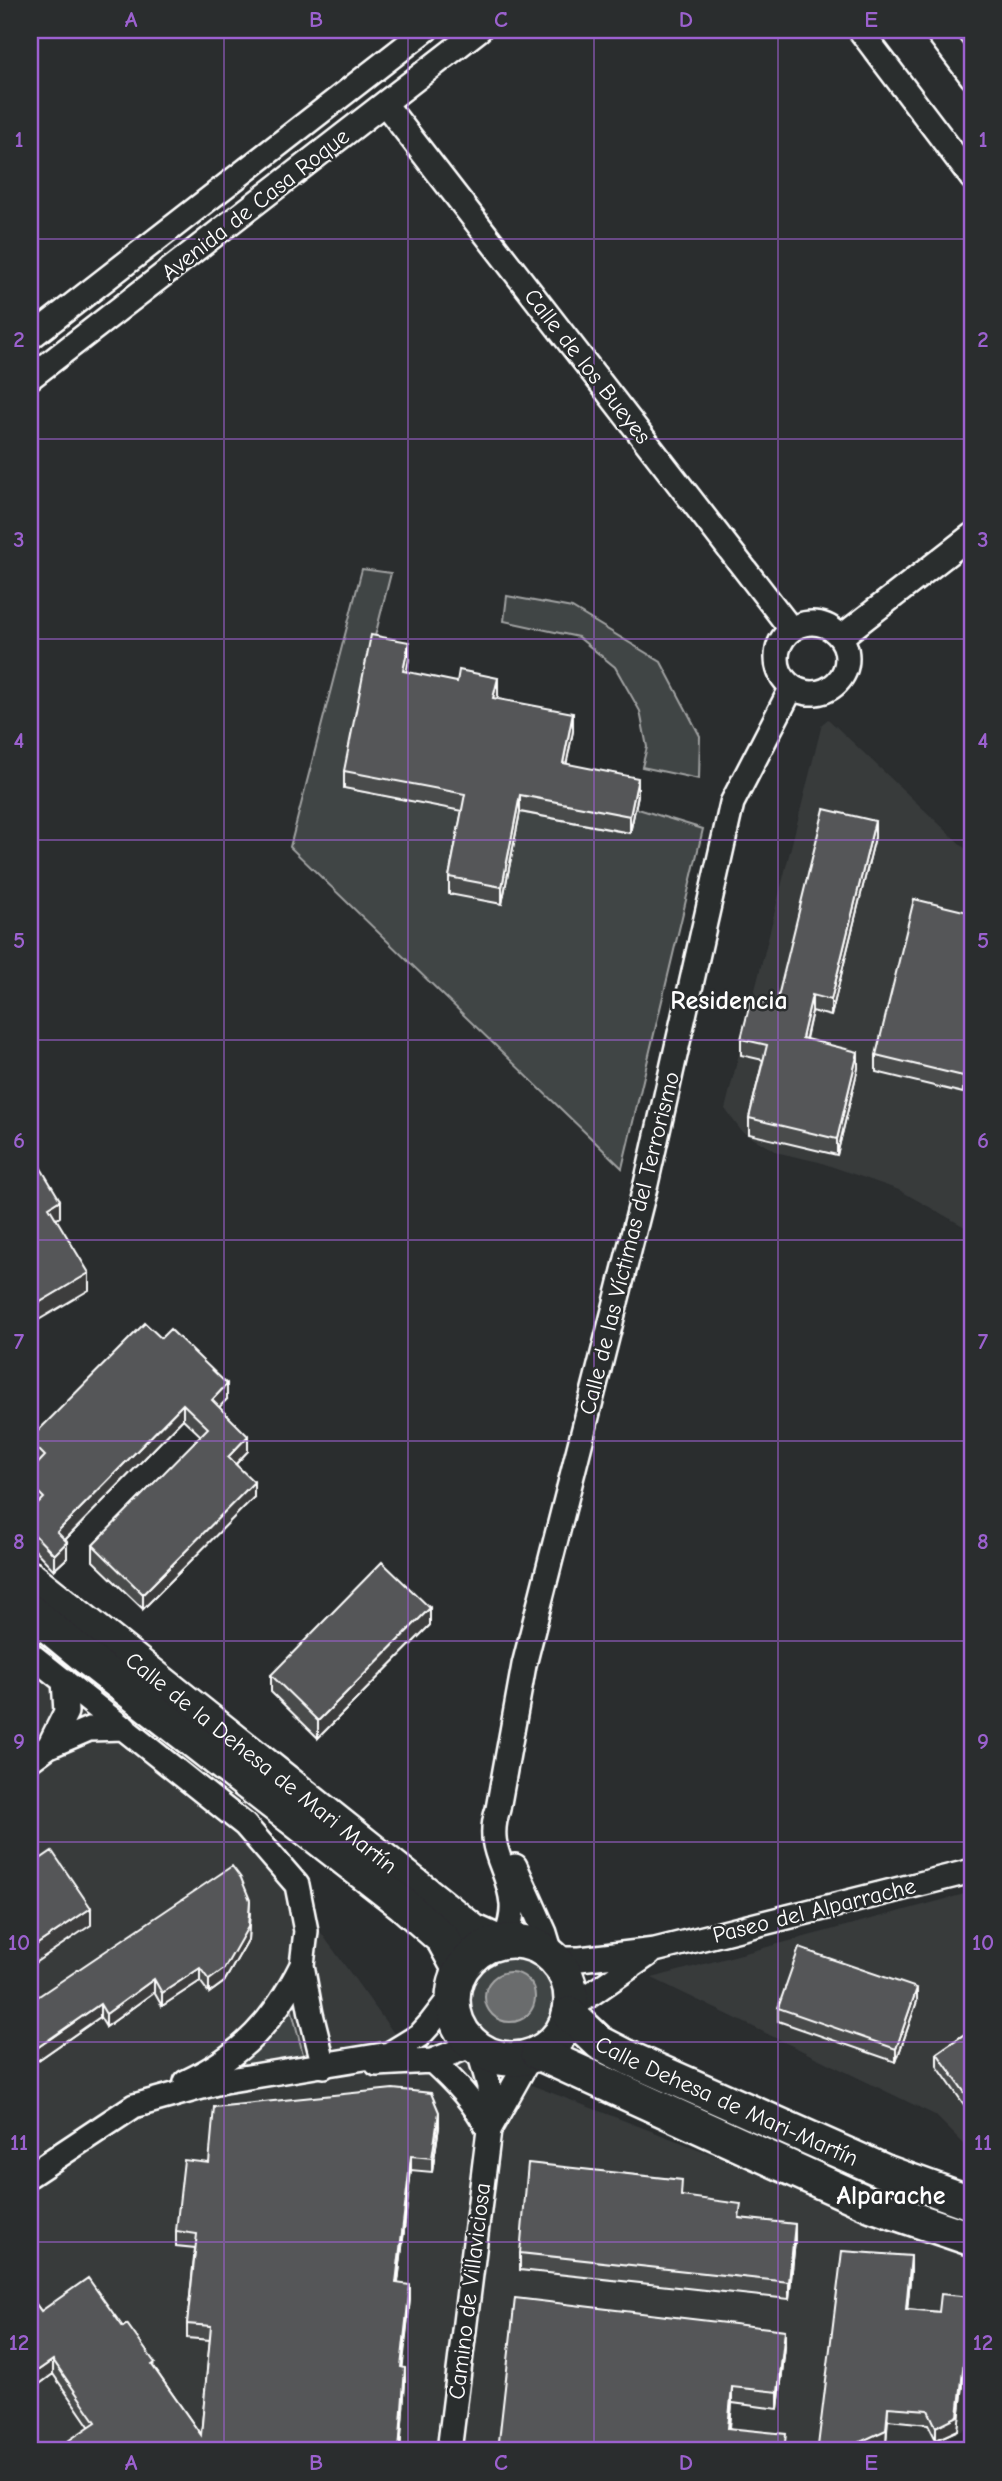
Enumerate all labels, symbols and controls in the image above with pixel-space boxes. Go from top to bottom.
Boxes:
text: A [125,6,138,33]
text: B [309,6,323,33]
text: C [494,6,508,33]
text: D [679,6,693,33]
text: E [864,6,878,33]
street label: Avenida de Casa Roque [156,123,355,286]
text: 1 [14,126,24,153]
text: 1 [978,126,988,153]
street label: Calle de los Bueyes [519,283,657,449]
text: 2 [13,326,25,353]
text: 2 [977,326,989,353]
text: 3 [13,526,25,553]
text: 3 [977,526,989,553]
text: 4 [14,727,25,754]
text: 4 [978,727,989,754]
text: 5 [13,927,25,954]
text: 5 [977,927,989,954]
district label: Residencia [670,986,788,1016]
street label: Calle de las Víctimas del Terrorismo [574,1069,685,1417]
text: 6 [13,1127,25,1154]
text: 6 [977,1127,989,1154]
text: 7 [14,1328,25,1355]
text: 7 [978,1328,989,1355]
text: 8 [13,1528,25,1555]
text: 8 [977,1528,989,1555]
street label: Calle de la Dehesa de Mari Martín [120,1646,402,1879]
text: 9 [13,1728,25,1755]
text: 9 [977,1728,989,1755]
street label: Paseo del Alparrache [710,1872,918,1949]
text: 10 [8,1929,30,1956]
text: 10 [972,1929,994,1956]
street label: Calle Dehesa de Mari-Martín [591,2030,862,2172]
text: 11 [10,2129,28,2156]
text: 11 [974,2129,992,2156]
street label: Camino de Villaviciosa [443,2181,496,2401]
district label: Alparache [837,2181,946,2211]
text: 12 [9,2329,29,2356]
text: 12 [973,2329,993,2356]
text: A [125,2449,138,2476]
text: B [309,2449,323,2476]
text: C [494,2449,508,2476]
text: D [679,2449,693,2476]
text: E [864,2449,878,2476]

